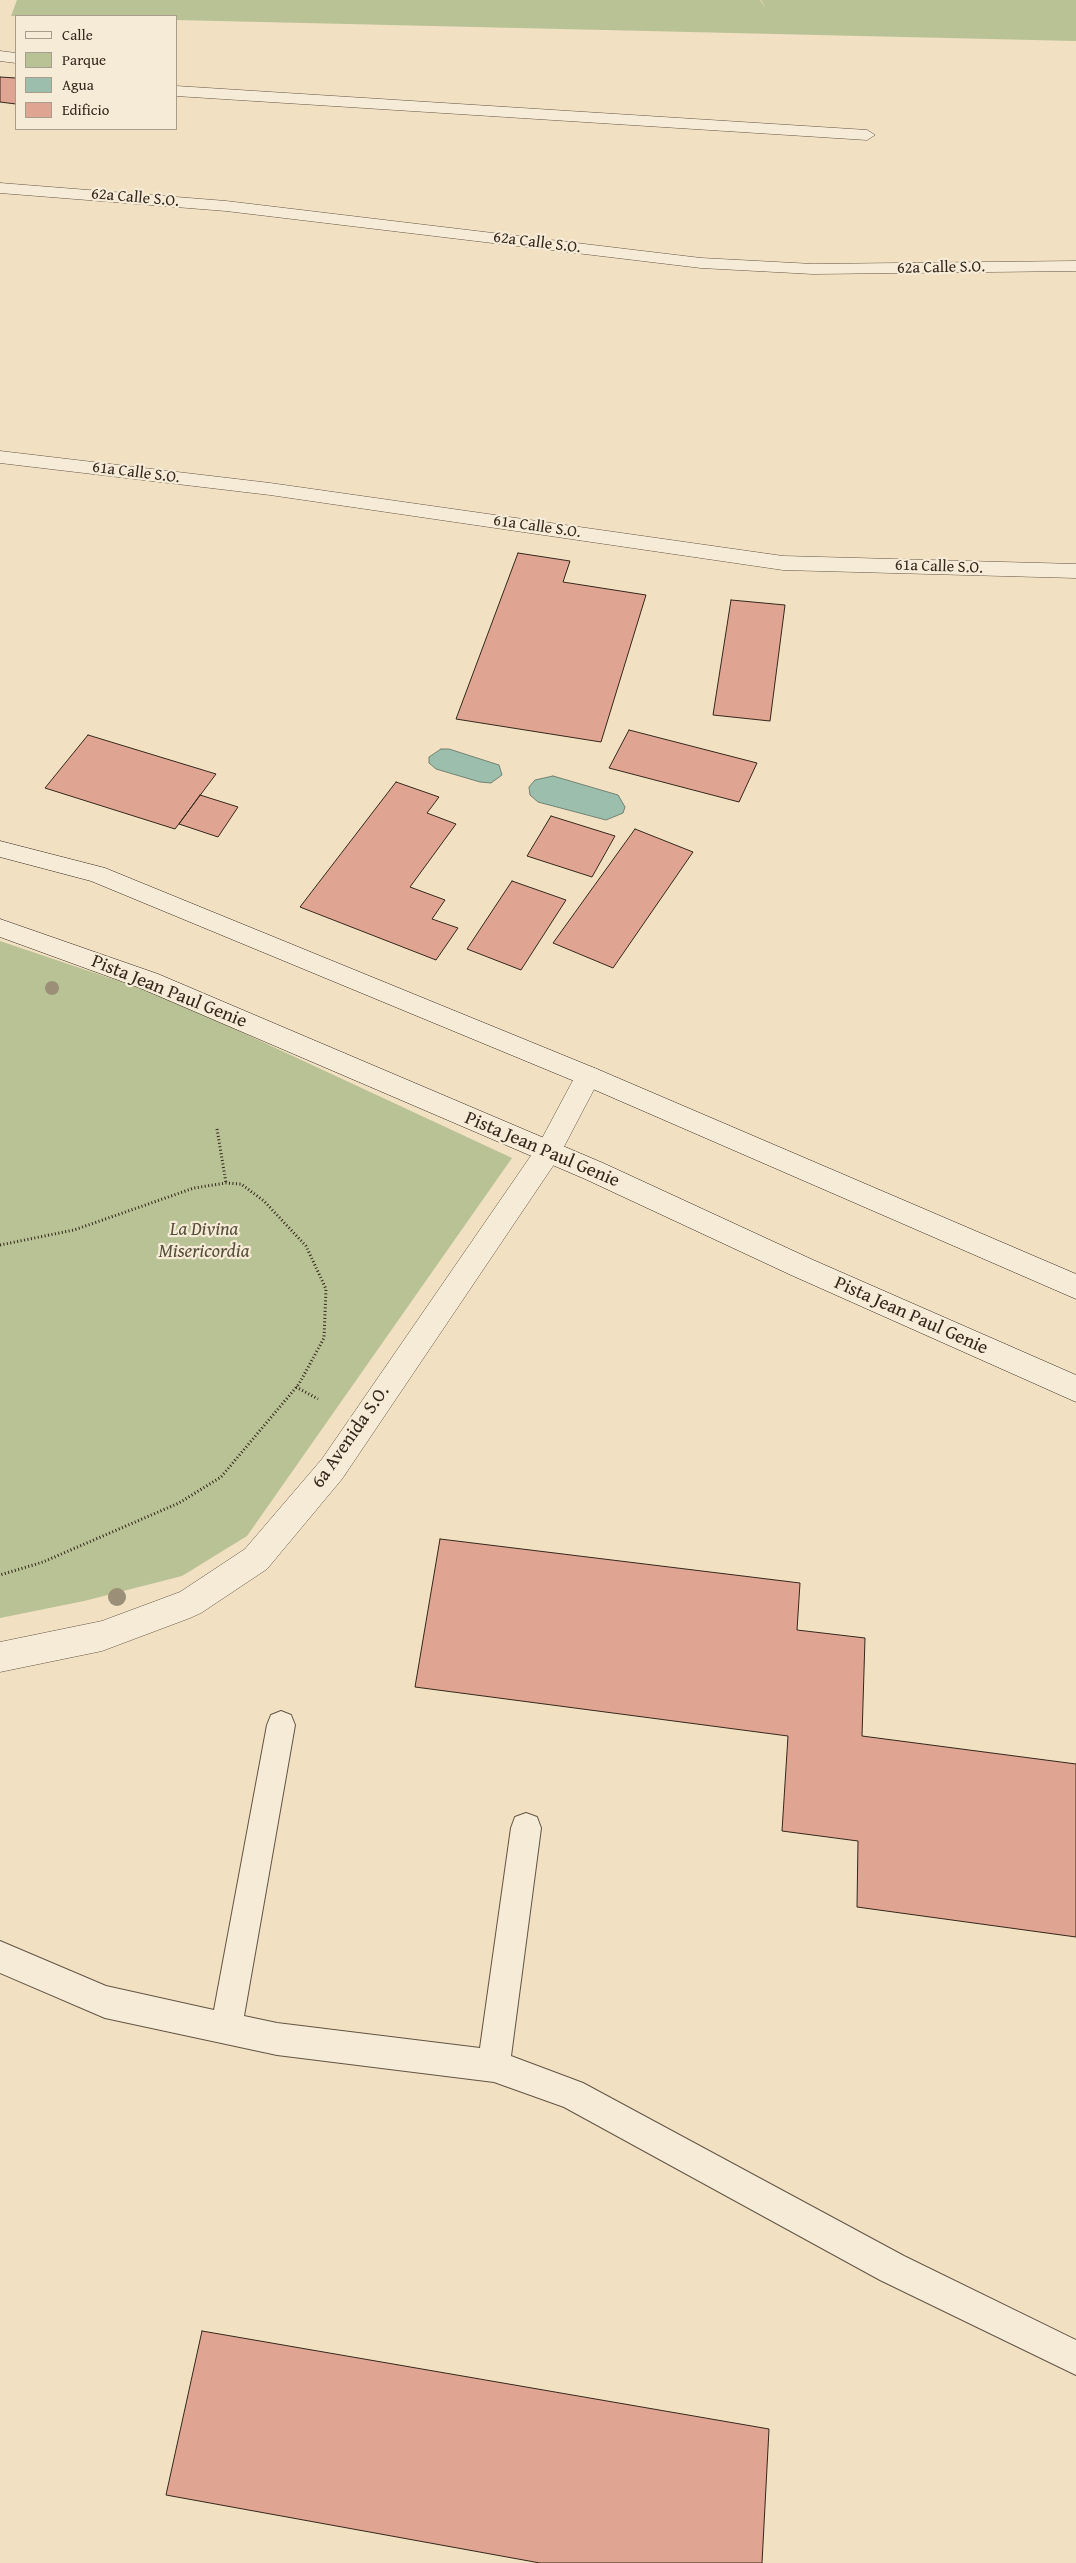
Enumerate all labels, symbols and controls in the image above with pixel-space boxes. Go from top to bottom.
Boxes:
legend [15,15,178,130]
text: Calle [62,24,93,45]
text: Parque [62,49,106,70]
text: Agua [62,74,94,95]
text: Edificio [62,99,109,120]
street label: 62a Calle S.O. [90,185,180,211]
street label: 62a Calle S.O. [492,228,582,258]
street label: 62a Calle S.O. [897,258,985,278]
street label: 61a Calle S.O. [91,458,181,488]
street label: 61a Calle S.O. [492,511,582,543]
street label: 61a Calle S.O. [895,556,983,578]
street label: Pista Jean Paul Genie [88,950,250,1034]
street label: Pista Jean Paul Genie [461,1107,623,1193]
park label: La Divina Misericordia [159,1219,249,1263]
street label: Pista Jean Paul Genie [831,1272,991,1360]
street label: 6a Avenida S.O. [307,1381,395,1493]

